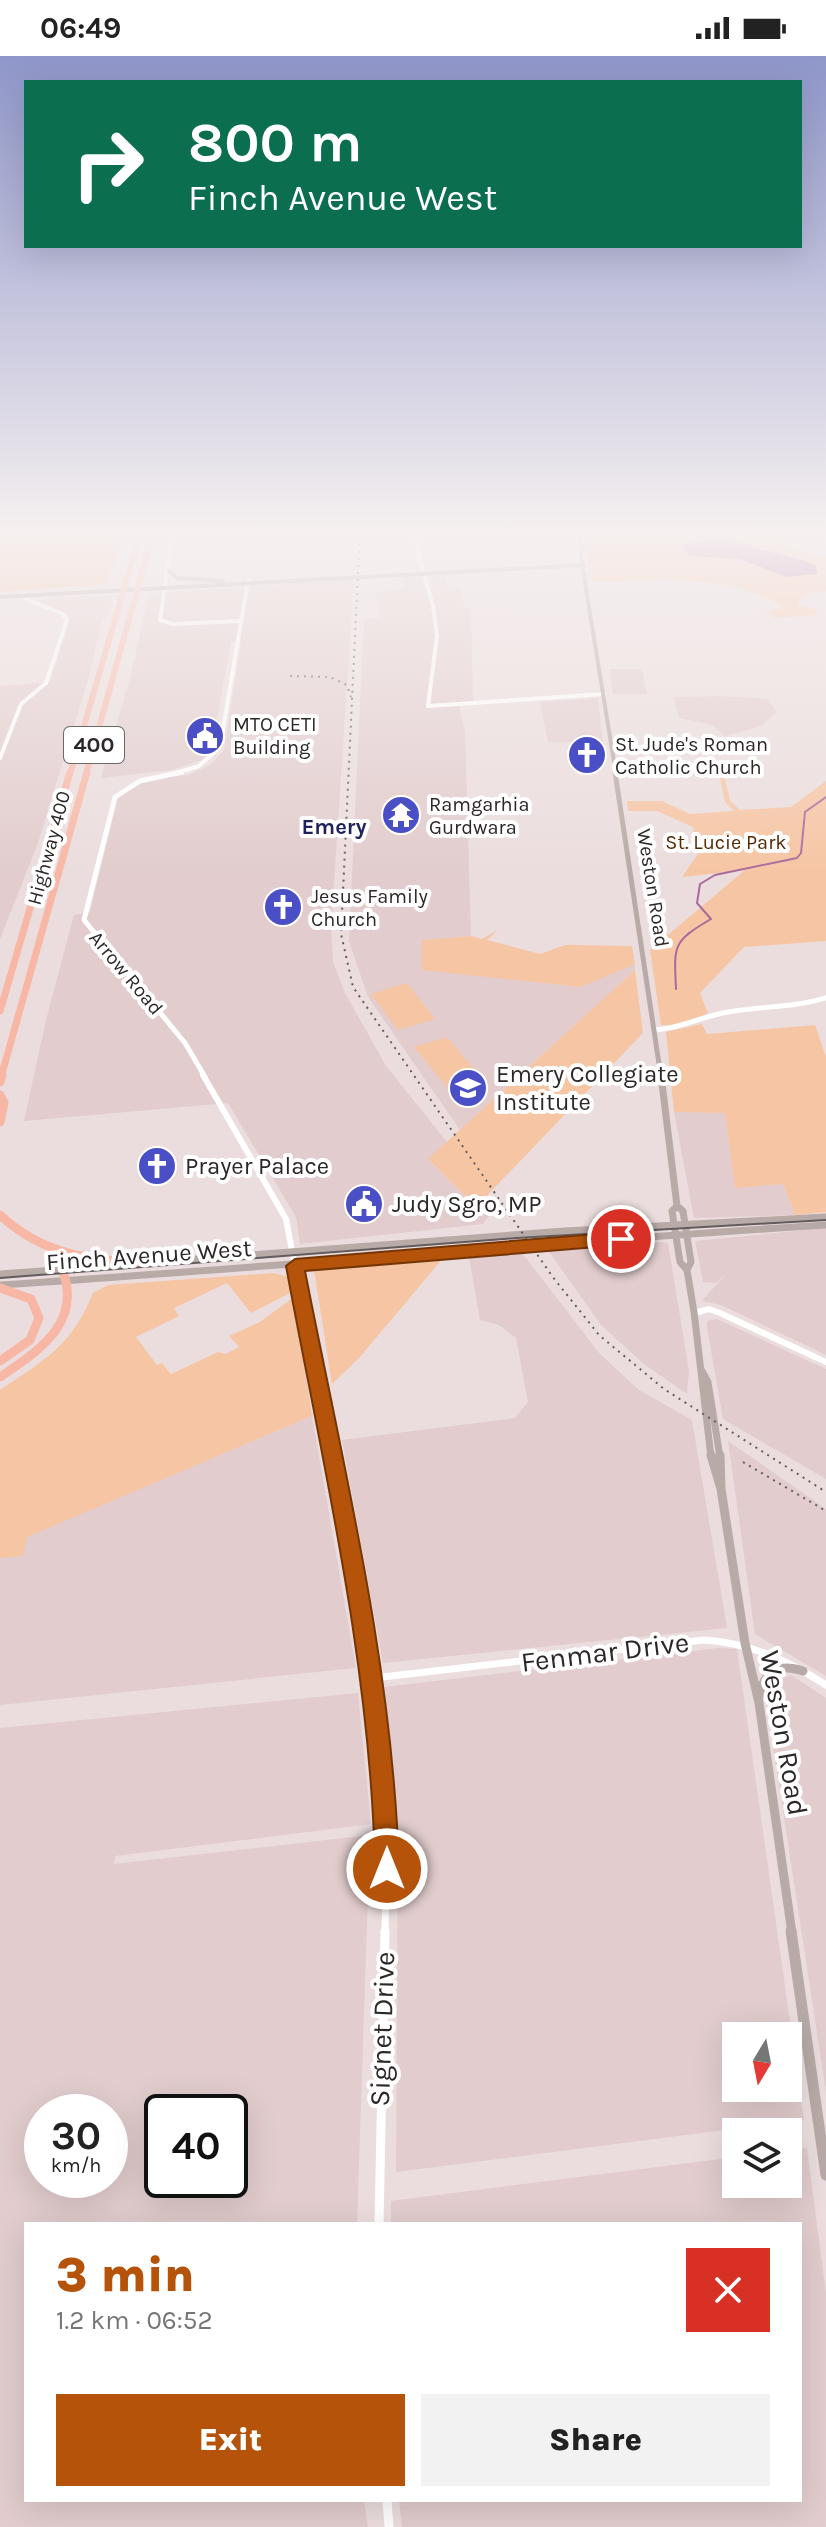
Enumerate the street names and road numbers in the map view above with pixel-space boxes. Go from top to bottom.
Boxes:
road number: 400 [64,727,124,763]
street label: Highway 400 [23,788,75,908]
street label: Weston Road [632,827,674,949]
street label: Arrow Road [84,926,168,1020]
street label: Finch Avenue West [45,1234,253,1276]
street label: Fenmar Drive [519,1625,691,1679]
street label: Weston Road [753,1648,815,1818]
street label: Signet Drive [363,1951,401,2107]

